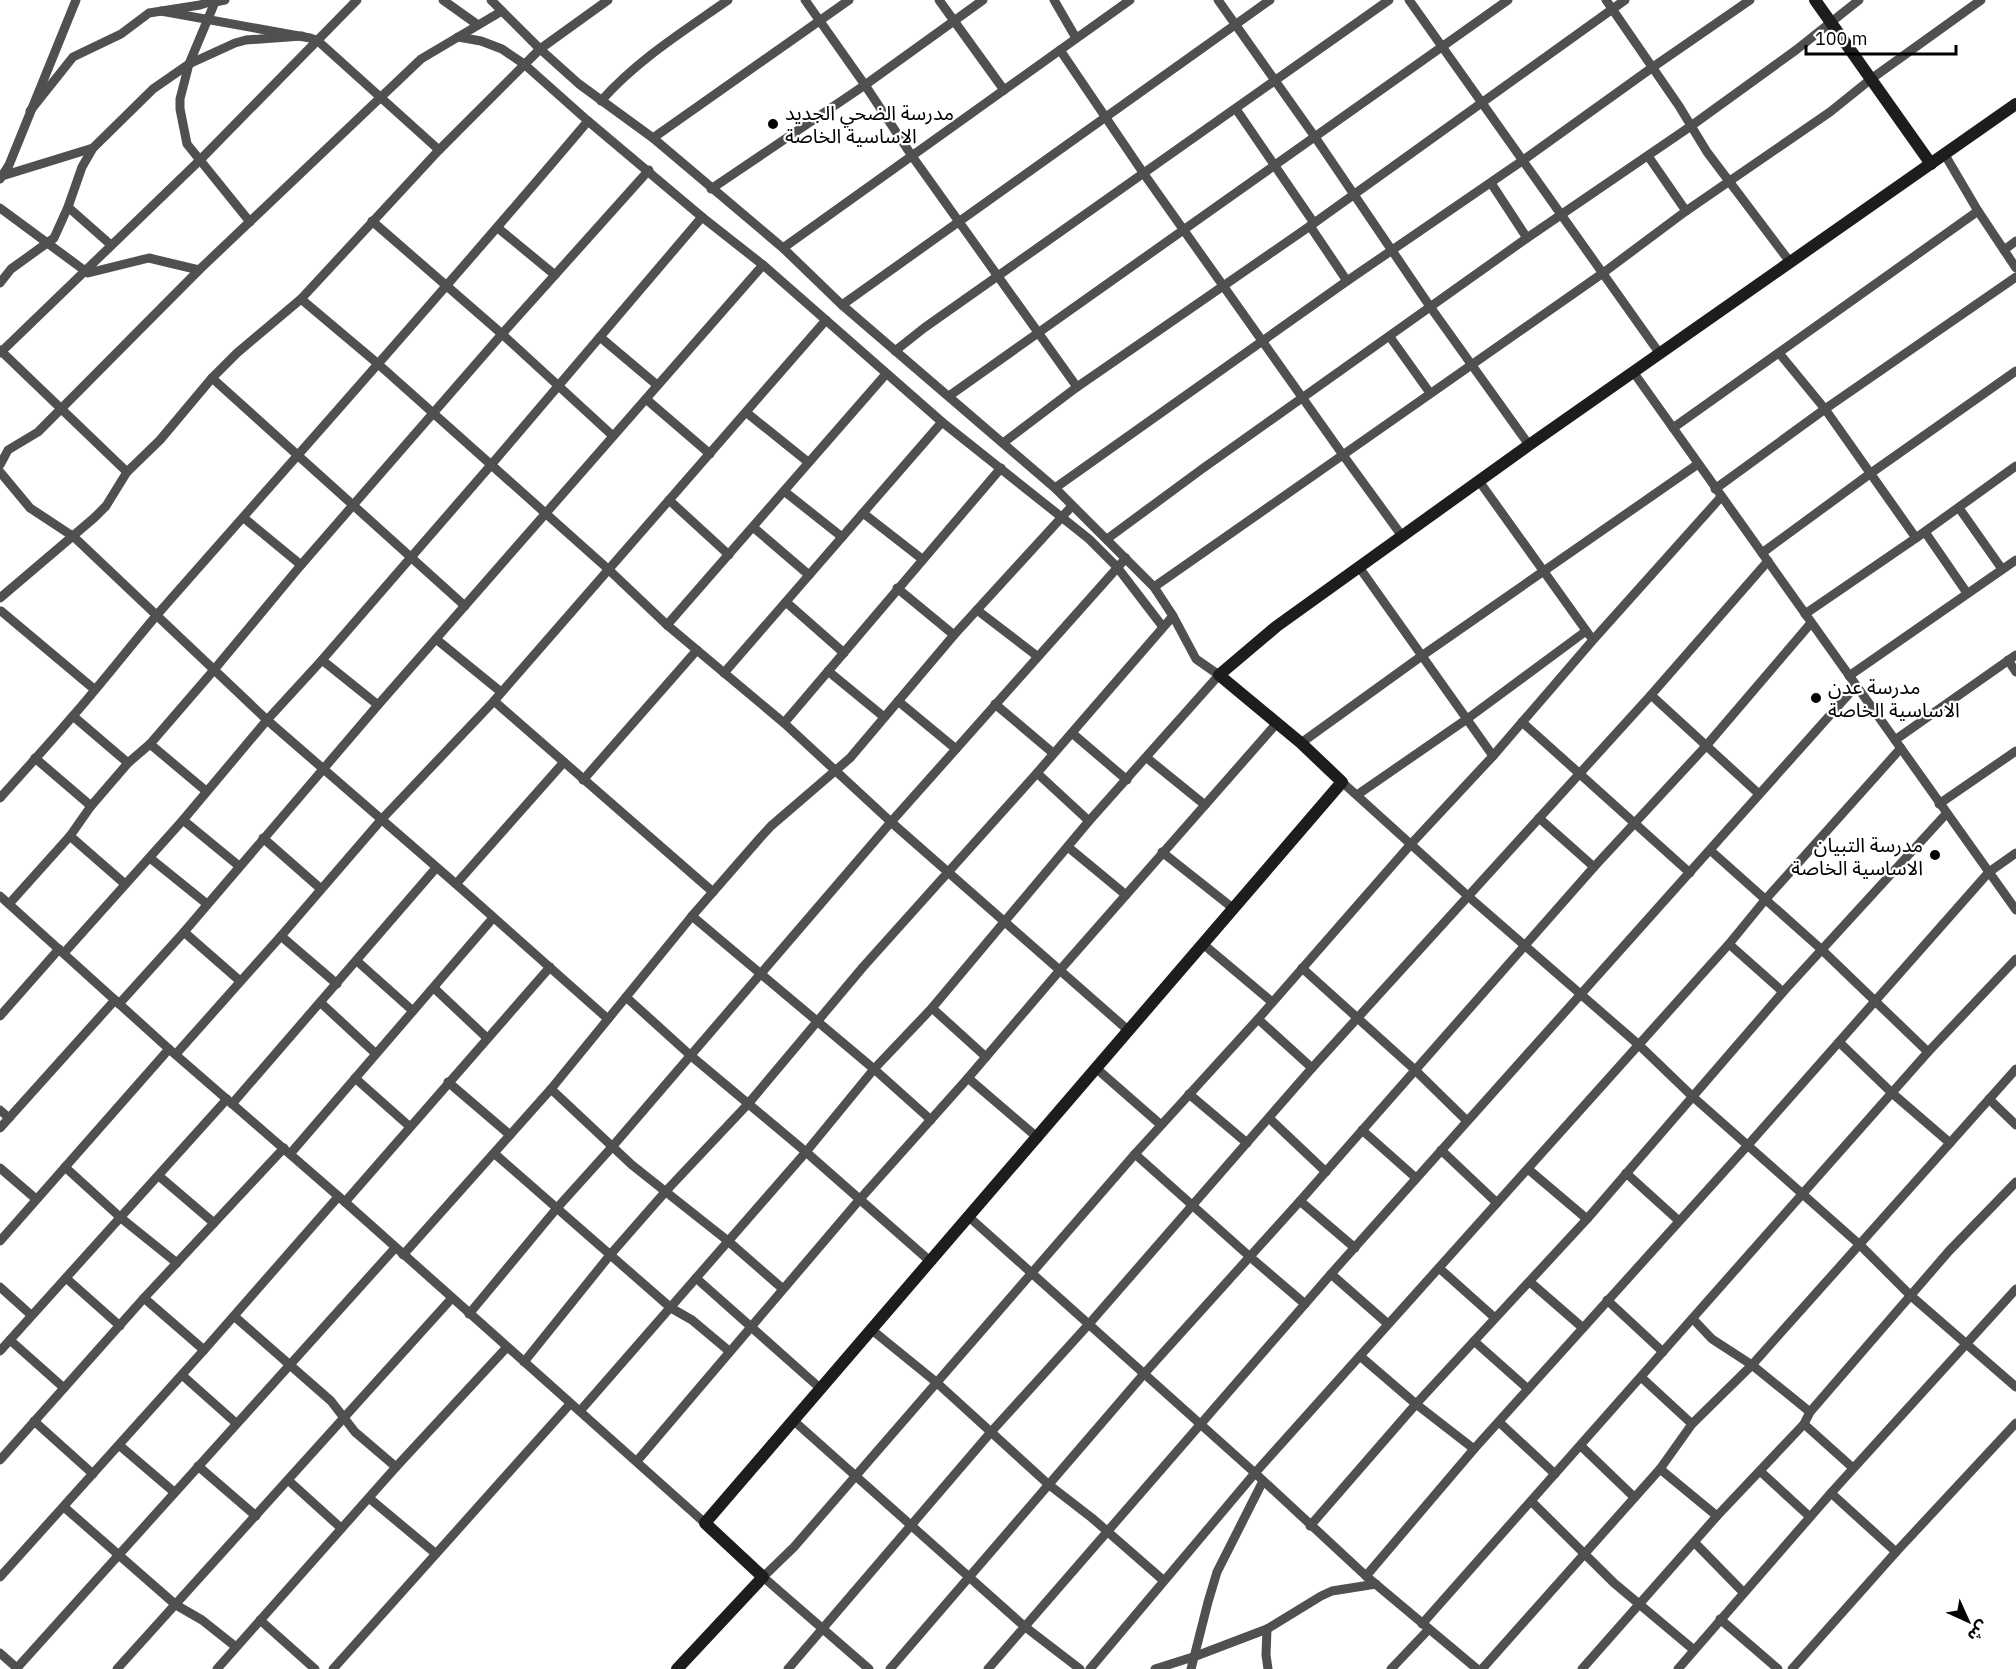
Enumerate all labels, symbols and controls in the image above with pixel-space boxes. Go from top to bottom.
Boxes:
scale bar [1806,18,1956,56]
text: 100 m [1815,27,1867,50]
place label: مدرسة الضحي الجديد الاساسية الخاصة [785,99,954,149]
marker: مدرسة الضحي الجديد الاساسية الخاصة [766,117,780,131]
place label: مدرسة عدن الاساسية الخاصة [1828,673,1960,723]
marker: مدرسة عدن الاساسية الخاصة [1809,691,1823,705]
place label: مدرسة التبيان الاساسية الخاصة [1791,831,1923,881]
marker: مدرسة التبيان الاساسية الخاصة [1928,848,1942,862]
north arrow [1938,1591,1998,1651]
text: ش [1964,1617,1993,1646]

